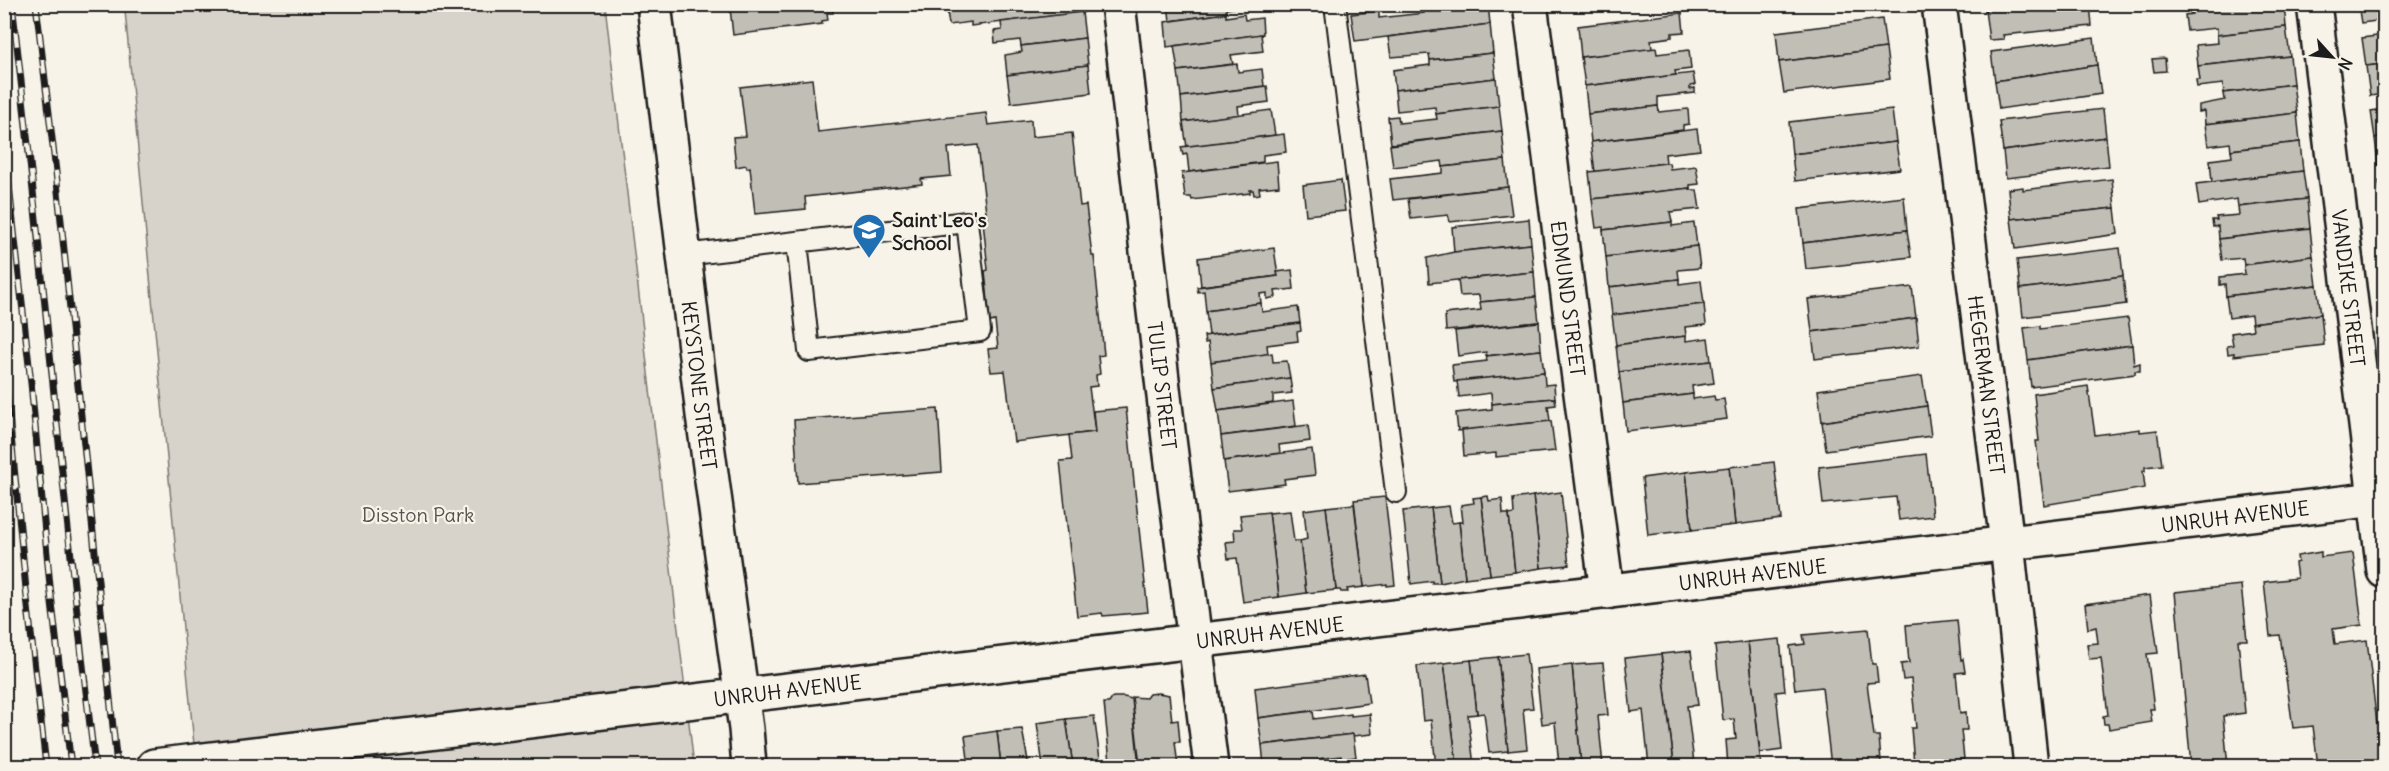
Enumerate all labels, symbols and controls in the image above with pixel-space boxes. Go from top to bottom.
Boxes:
north arrow [2302,27,2362,87]
text: N [2334,54,2357,73]
place label: Saint Leo's School [892,207,987,255]
street label: VANDIKE STREET [2327,208,2371,368]
school or university icon: Saint Leo's School [851,212,887,259]
street label: EDMUND STREET [1546,219,1591,378]
street label: HEGERMAN STREET [1963,294,2011,476]
street label: KEYSTONE STREET [677,299,723,471]
street label: TULIP STREET [1143,320,1183,451]
street label: UNRUH AVENUE [2160,495,2310,537]
park label: Disston Park [362,502,474,527]
street label: UNRUH AVENUE [1677,553,1828,595]
street label: UNRUH AVENUE [1195,611,1345,653]
street label: UNRUH AVENUE [712,669,863,711]

